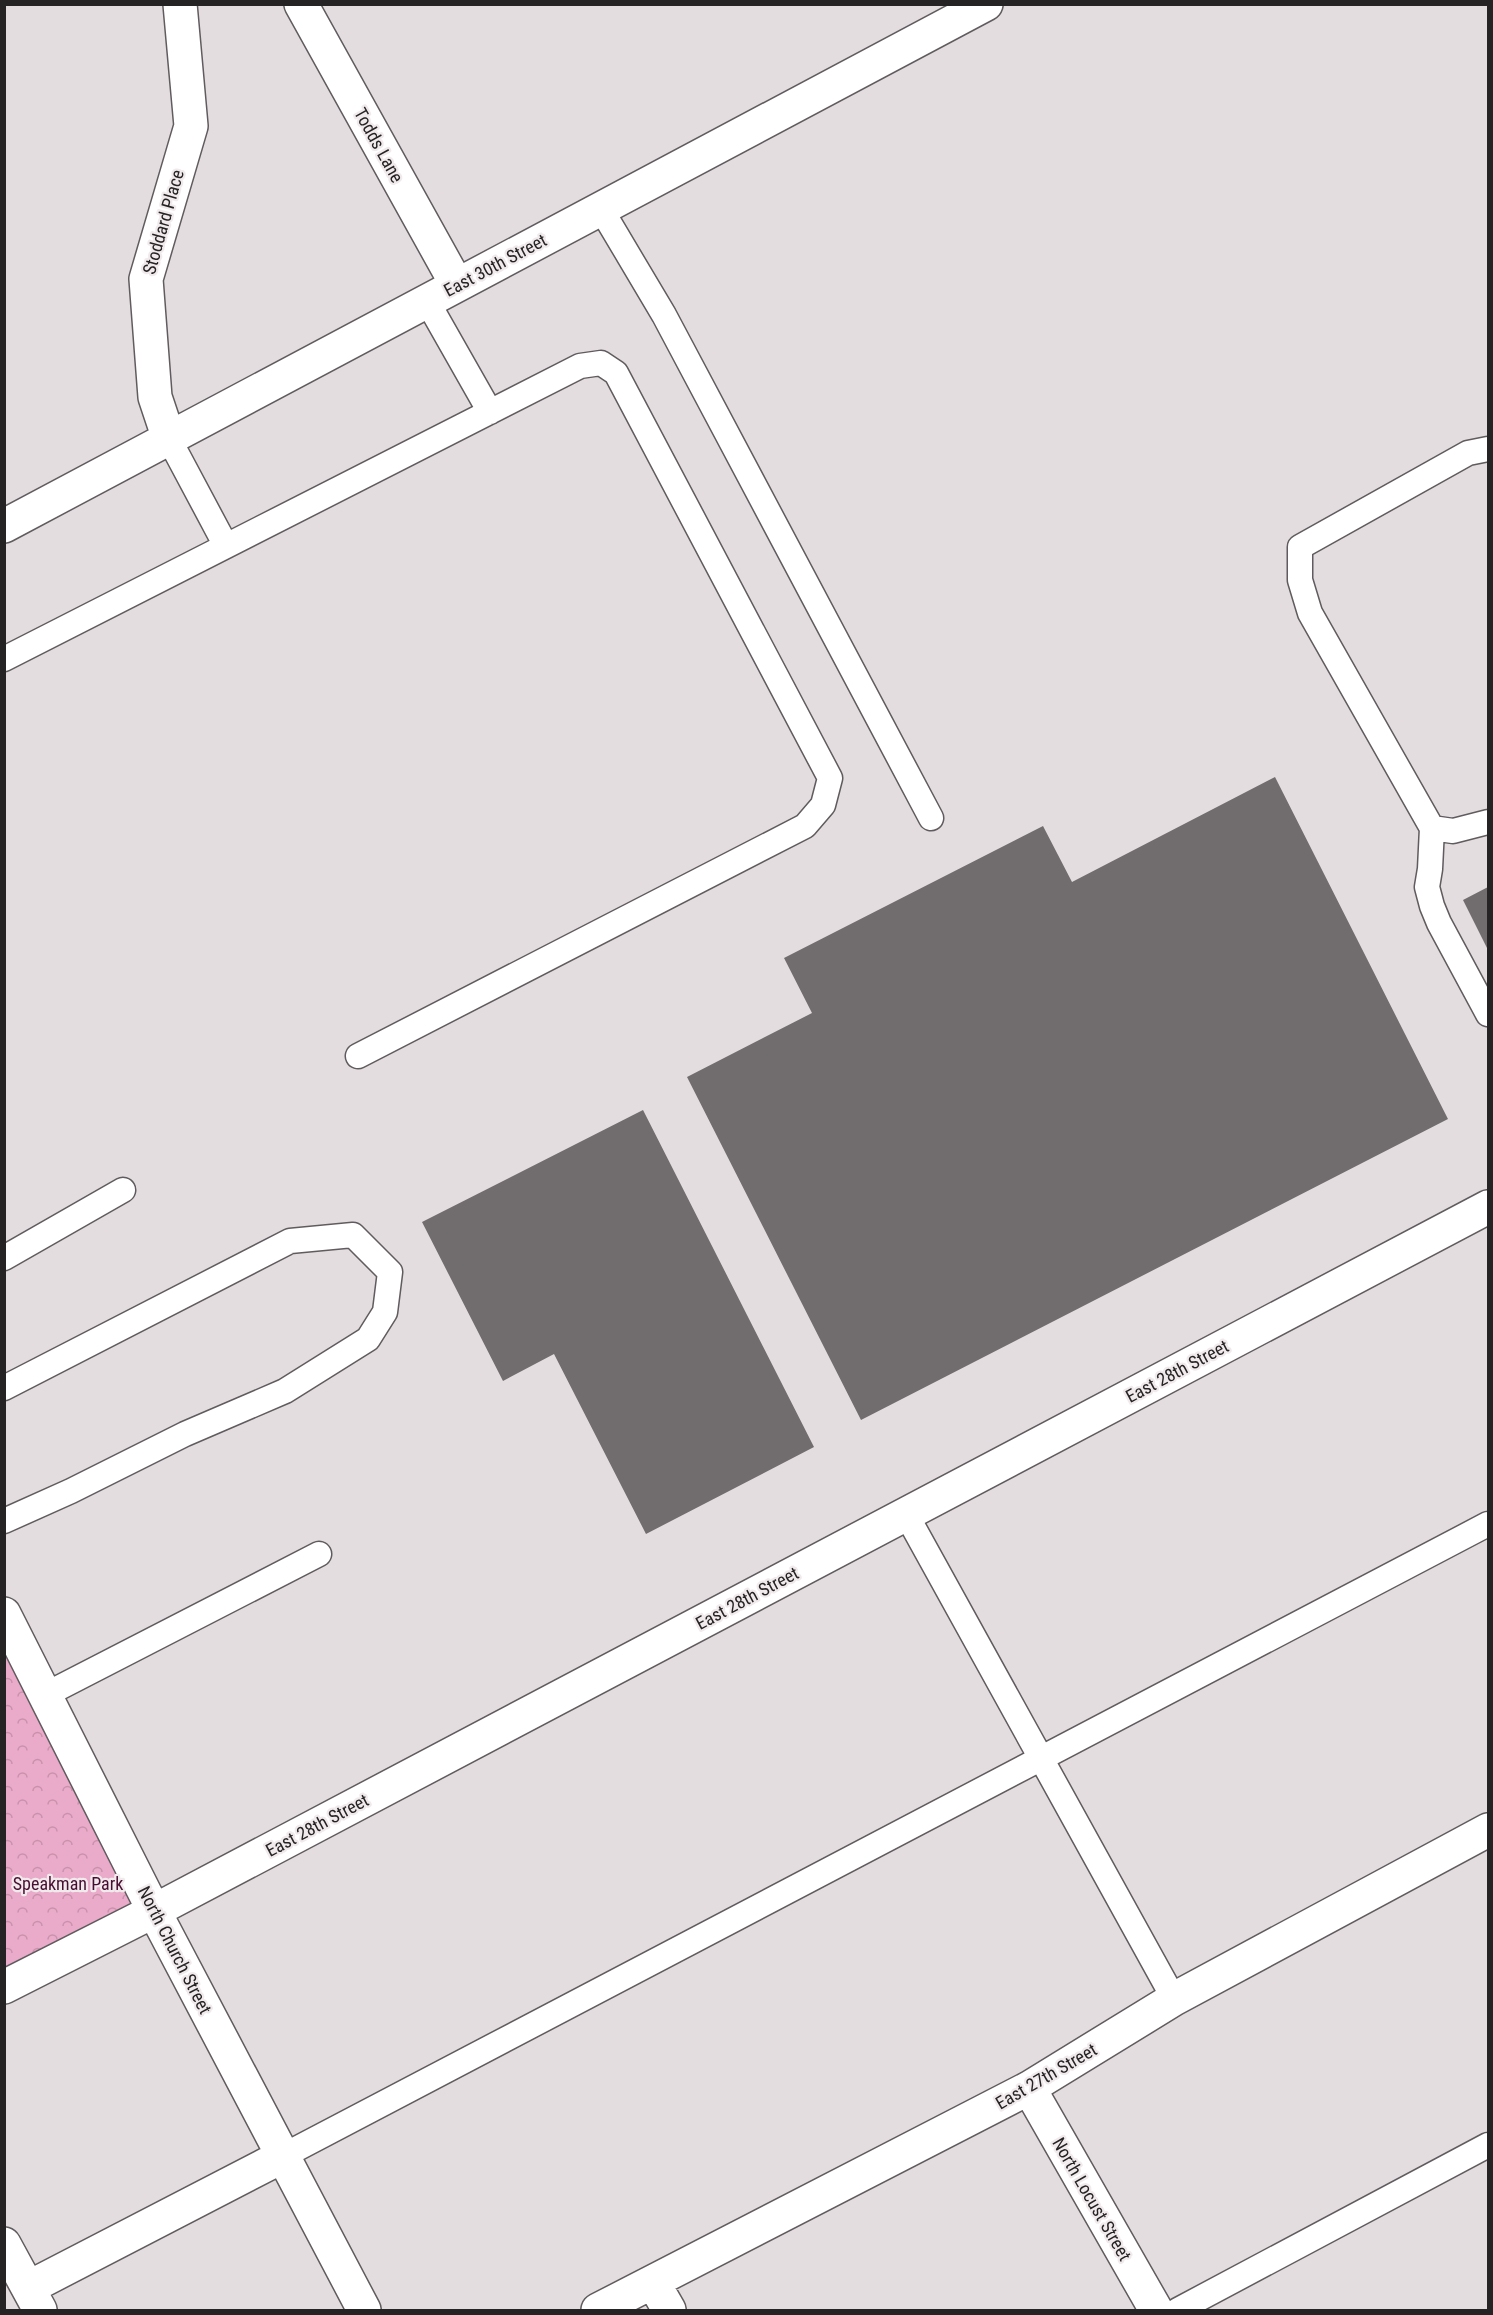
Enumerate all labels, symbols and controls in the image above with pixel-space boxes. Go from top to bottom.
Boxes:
street label: Todds Lane [350,104,408,186]
street label: Stoddard Place [138,167,188,277]
street label: East 30th Street [440,229,550,301]
street label: East 28th Street [1122,1335,1232,1407]
street label: East 28th Street [692,1562,802,1634]
street label: East 28th Street [262,1789,372,1861]
park label: Speakman Park [13,1873,123,1894]
street label: North Church Street [134,1883,216,2017]
street label: East 27th Street [992,2039,1100,2113]
street label: North Locust Street [1048,2134,1136,2264]

